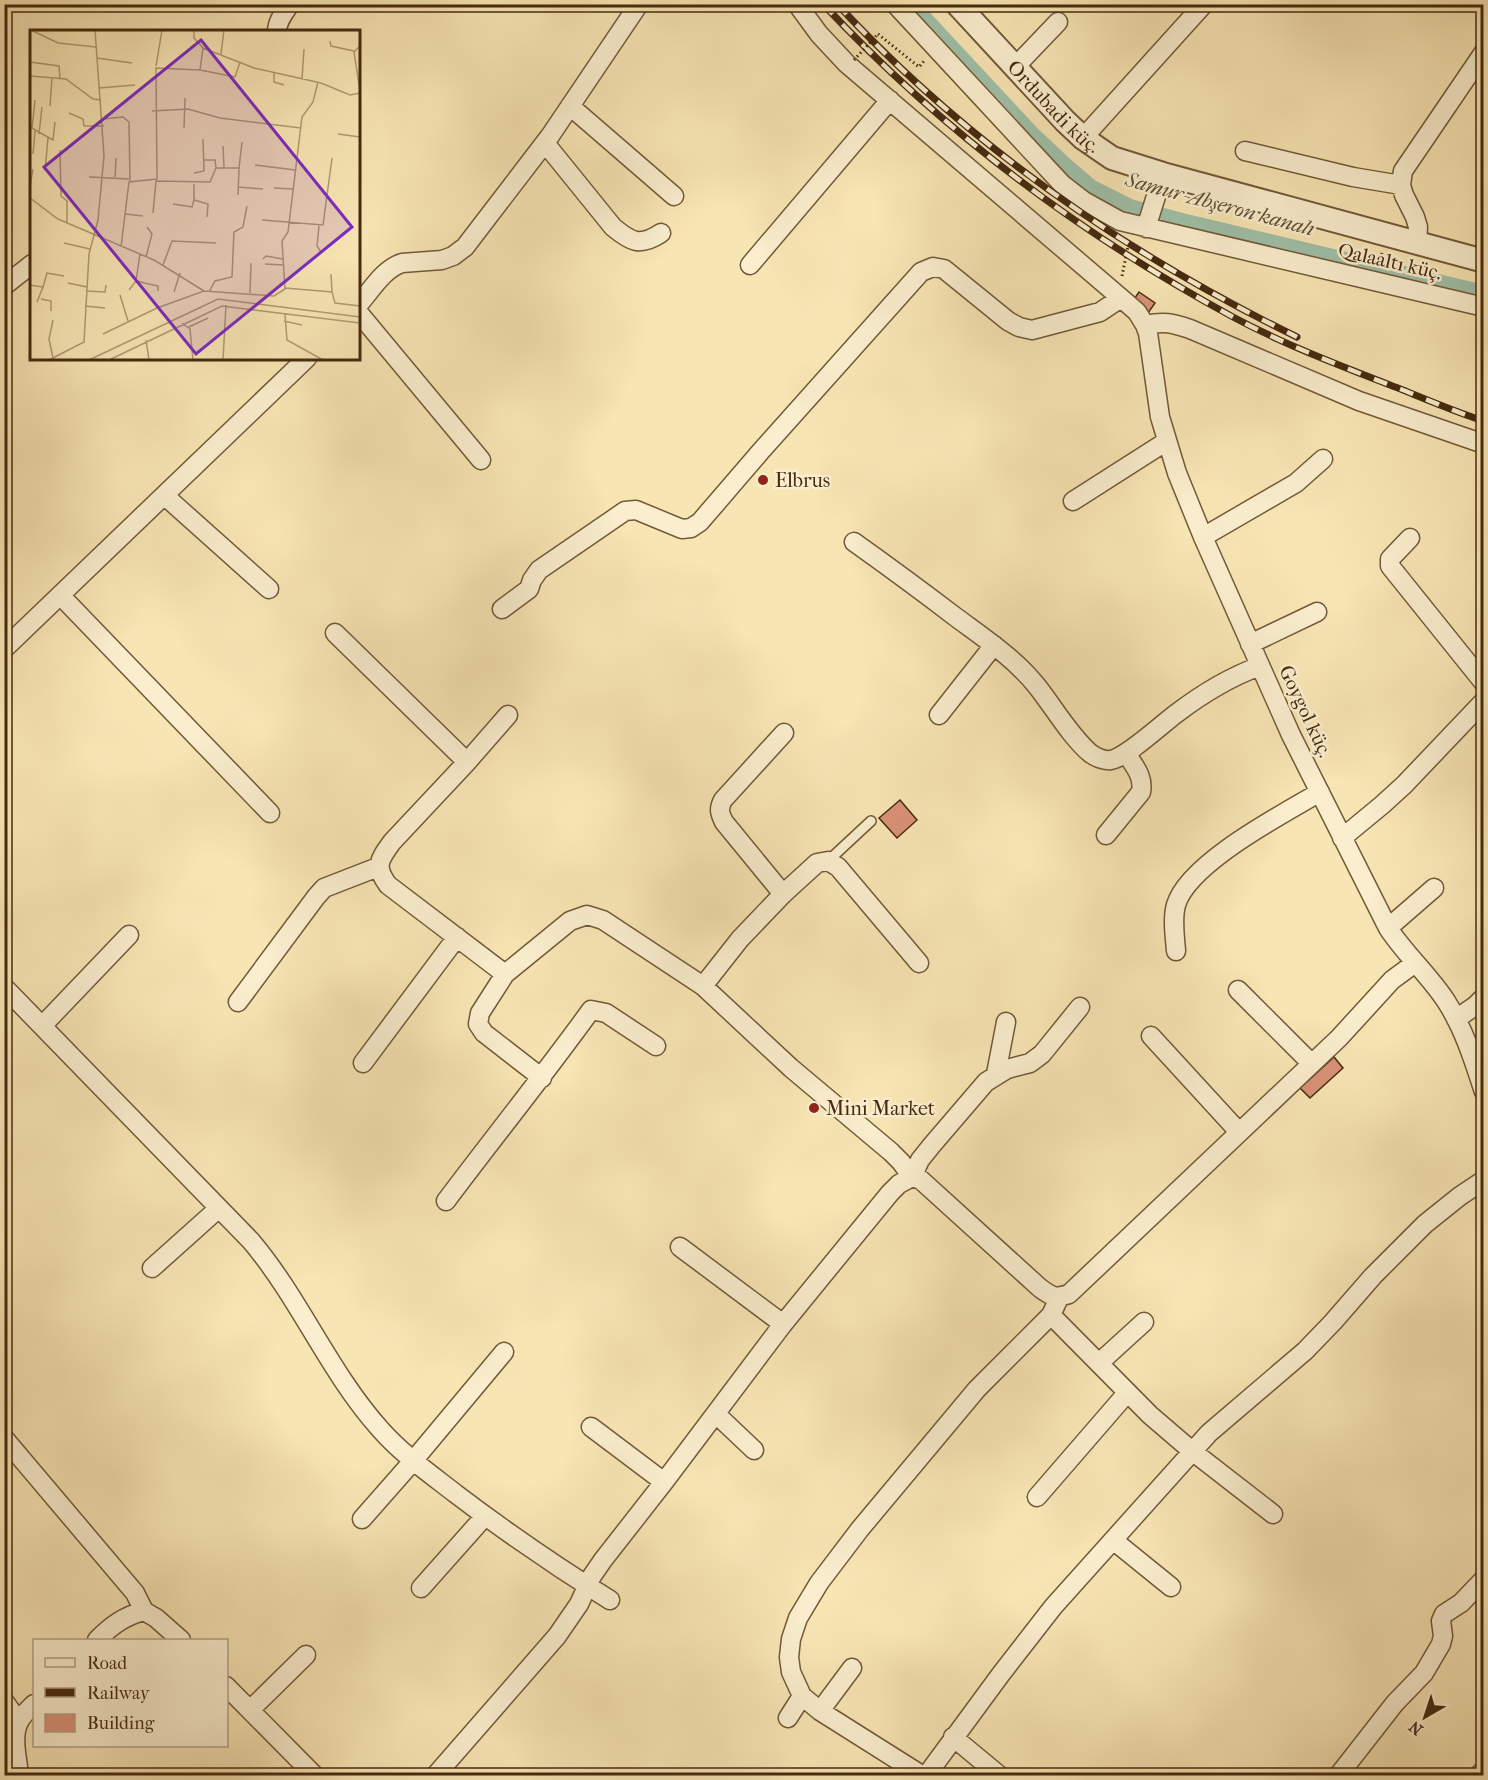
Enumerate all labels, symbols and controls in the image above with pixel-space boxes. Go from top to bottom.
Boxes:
inset map [30,30,360,360]
street label: Ordubadi küç. [1003,56,1104,158]
water label: Samur-Abşeron kanalı [1122,167,1317,241]
street label: Qalaaltı küç. [1336,238,1444,285]
place label: Elbrus [775,469,830,492]
marker: Elbrus [756,473,770,487]
street label: Goygol küç. [1274,662,1337,761]
place label: Mini Market [826,1097,935,1120]
marker: Mini Market [807,1101,821,1115]
legend [33,1639,228,1747]
text: Road [87,1653,127,1674]
text: Railway [87,1683,151,1704]
north arrow [1395,1687,1455,1747]
text: Building [87,1713,155,1734]
text: N [1405,1717,1427,1739]

